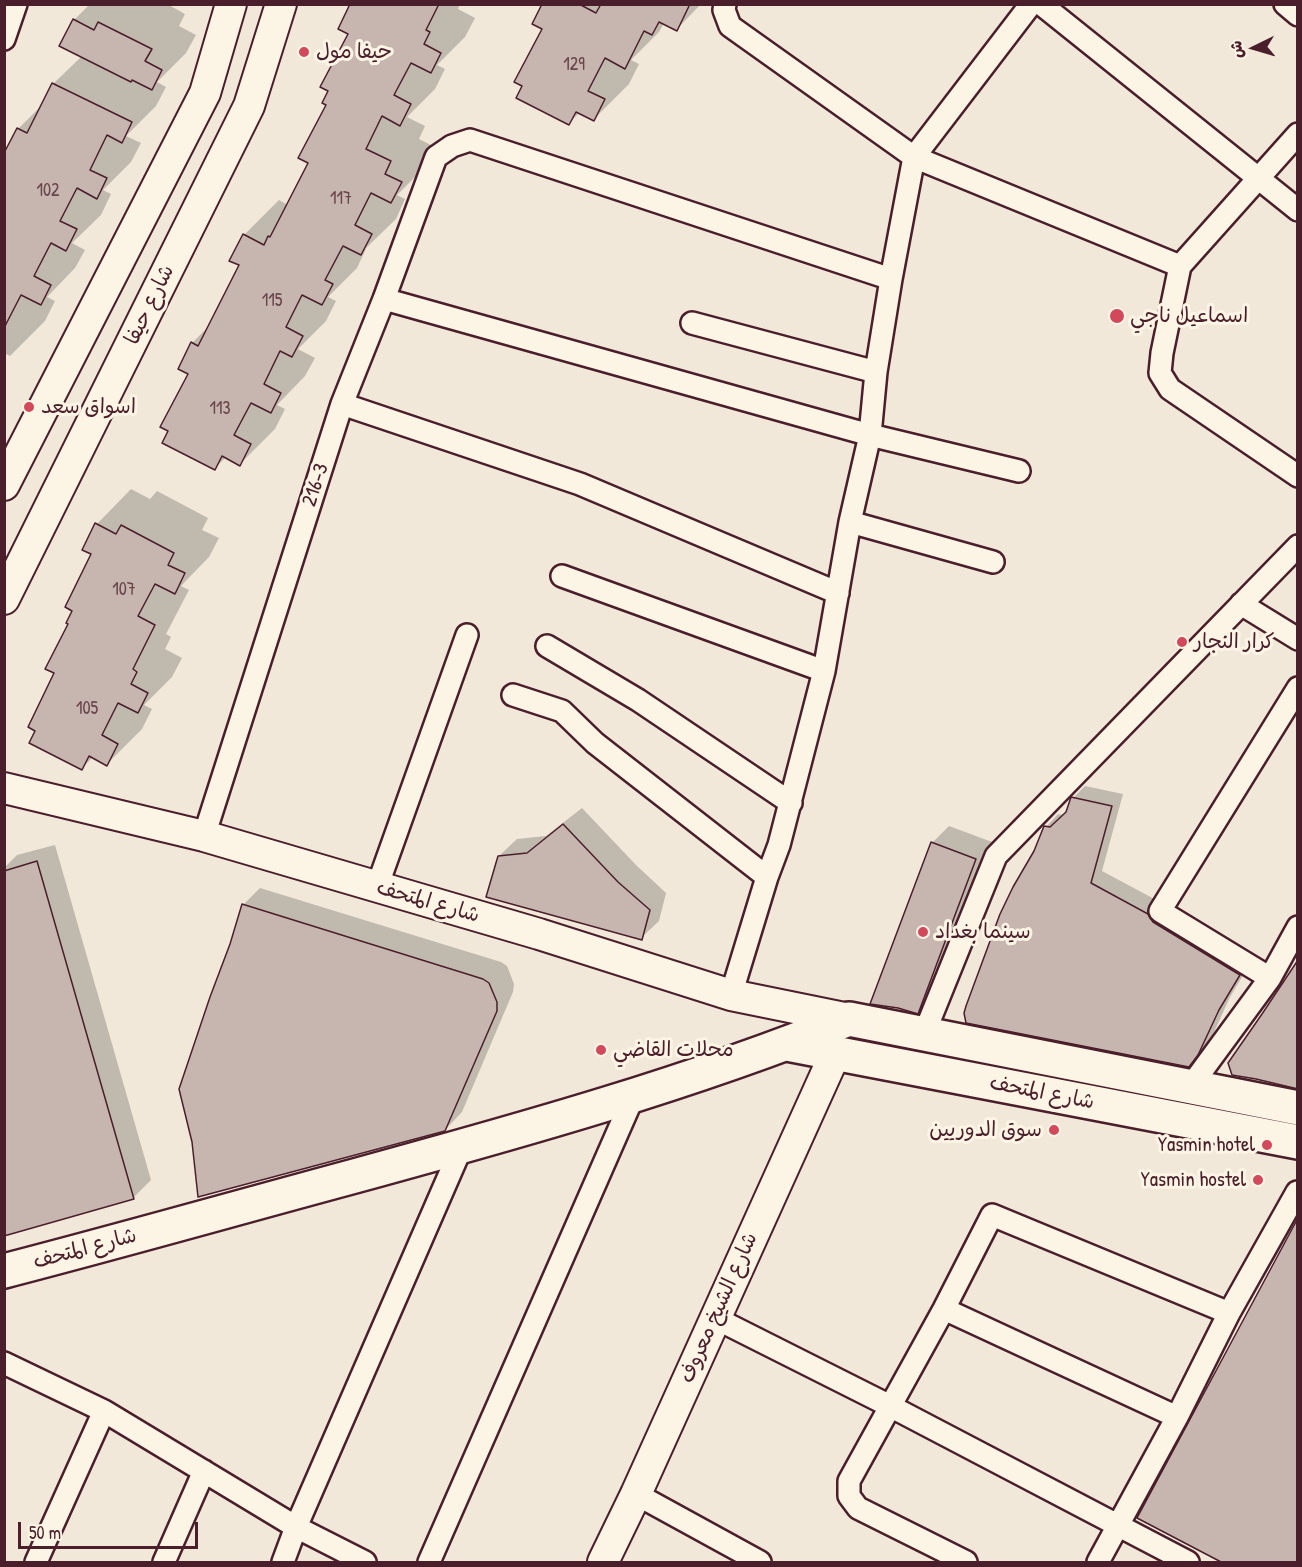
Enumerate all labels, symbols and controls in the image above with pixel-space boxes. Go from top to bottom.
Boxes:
north arrow [1224,18,1284,78]
place label: حيفا مول [316,39,392,65]
text: ش [1224,40,1248,59]
marker: حيفا مول [297,45,311,59]
house number: 129 [563,54,585,76]
house number: 102 [36,180,60,202]
house number: 117 [330,188,352,210]
street label: شارع حيفا [120,261,180,349]
house number: 115 [262,290,282,312]
place label: اسماعيل ناجي [1130,303,1248,329]
marker: اسماعيل ناجي [1108,307,1126,325]
place label: اسواق سعد [41,394,136,420]
house number: 113 [209,398,231,420]
marker: اسواق سعد [22,400,36,414]
street label: 216-3 [297,460,335,510]
house number: 107 [112,579,136,601]
place label: كرار النجار [1194,629,1275,655]
marker: كرار النجار [1175,635,1189,649]
house number: 105 [76,698,98,720]
street label: شارع المتحف [374,875,482,929]
place label: سينما بغداد [935,919,1031,945]
marker: سينما بغداد [916,925,930,939]
place label: محلات القاضي [613,1037,734,1063]
marker: محلات القاضي [594,1043,608,1057]
street label: شارع المتحف [988,1071,1096,1115]
place label: سوق الدوريين [929,1117,1042,1143]
marker: سوق الدوريين [1047,1123,1061,1137]
place label: Yasmin hotel [1158,1132,1255,1158]
marker: Yasmin hotel [1260,1138,1274,1152]
place label: Yasmin hostel [1141,1167,1246,1193]
marker: Yasmin hostel [1251,1173,1265,1187]
street label: شارع المتحف [31,1223,139,1275]
street label: شارع الشيخ معروف [675,1229,763,1387]
scale bar [21,1510,201,1548]
text: 50 m [29,1520,61,1545]

